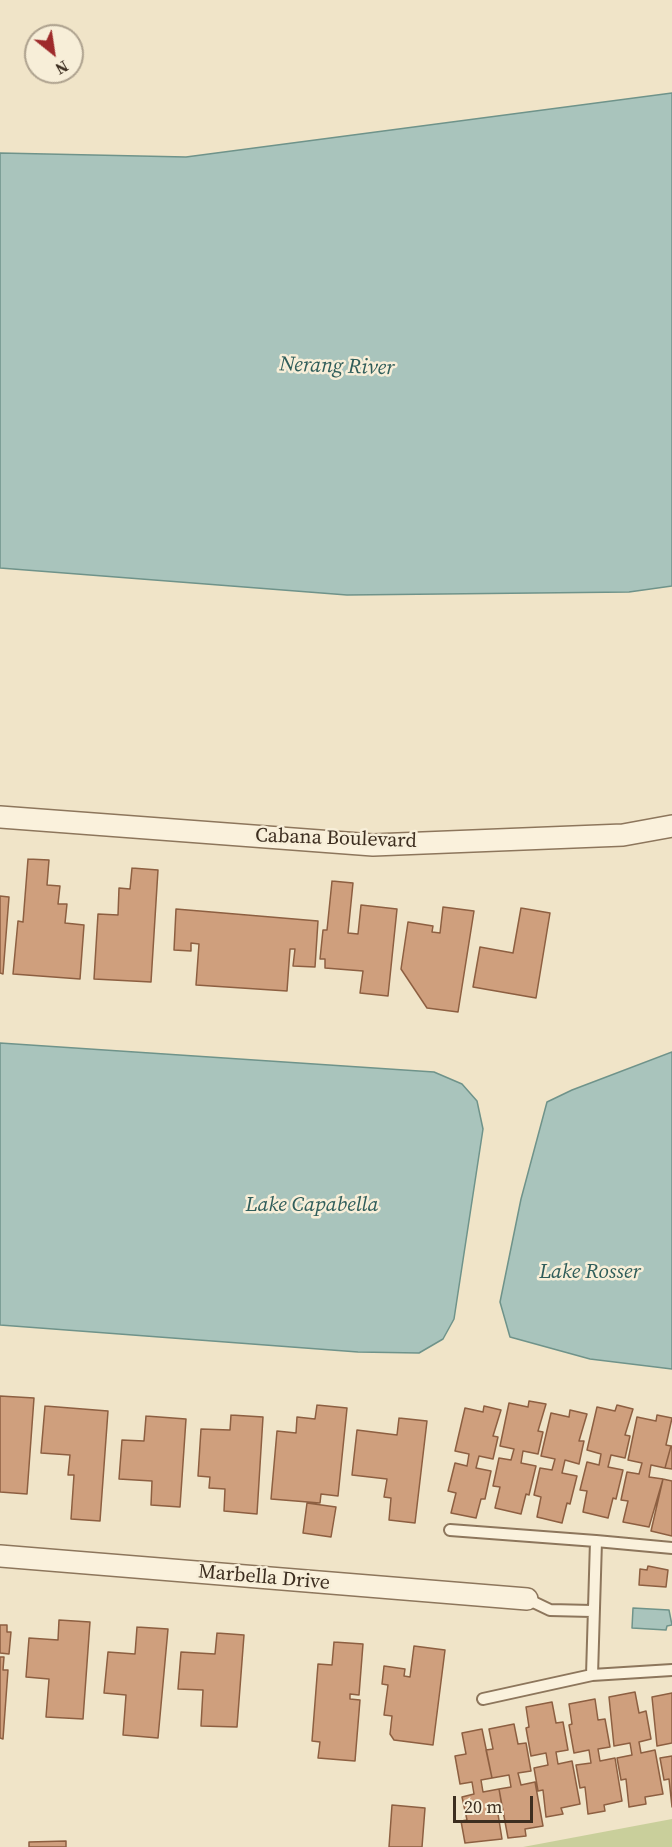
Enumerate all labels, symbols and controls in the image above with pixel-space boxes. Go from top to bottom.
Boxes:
north arrow [24,24,84,84]
text: N [51,55,73,80]
water label: Nerang River [279,352,395,382]
street label: Cabana Boulevard [255,824,417,854]
water label: Lake Capabella [246,1193,378,1219]
water label: Lake Rosser [539,1260,641,1286]
street label: Marbella Drive [197,1560,331,1596]
scale bar [456,1784,536,1822]
text: 20 m [464,1794,502,1819]

